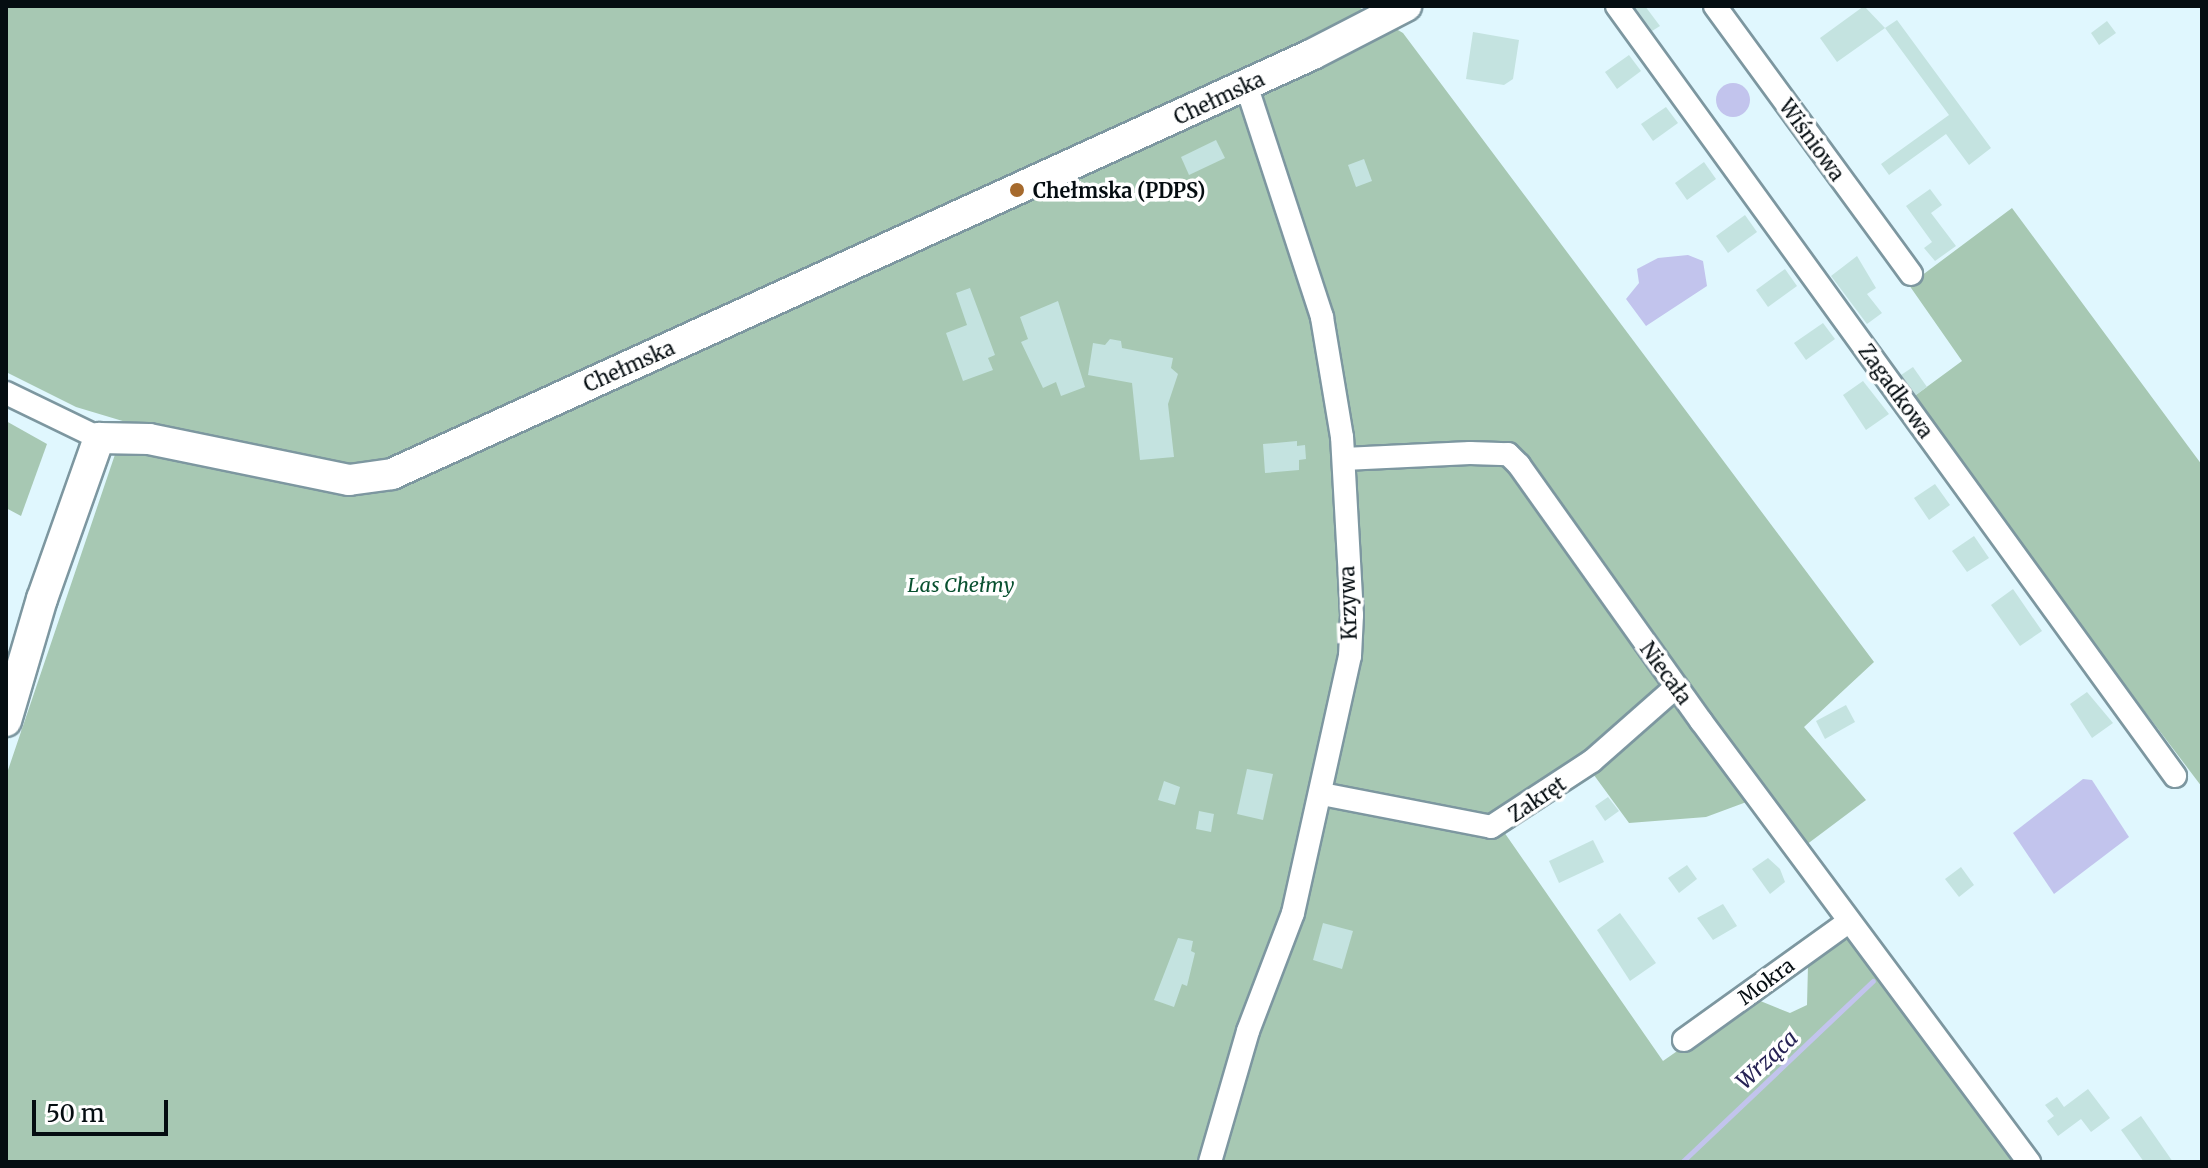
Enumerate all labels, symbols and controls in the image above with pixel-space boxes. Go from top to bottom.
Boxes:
street label: Chełmska [1170,67,1268,129]
street label: Wiśniowa [1774,95,1850,185]
place label: Chełmska (PDPS) [1033,178,1205,202]
marker: Chełmska (PDPS) [1008,181,1026,199]
street label: Chełmska [580,335,678,397]
street label: Zagadkowa [1854,339,1938,443]
street label: Krzywa [1335,566,1361,640]
park label: Las Chełmy [908,572,1014,596]
street label: Niecała [1635,637,1697,709]
street label: Zakręt [1504,771,1570,827]
street label: Mokra [1733,953,1799,1009]
water label: Wrząca [1731,1025,1803,1095]
scale bar [36,1084,172,1134]
text: 50 m [46,1098,105,1129]

